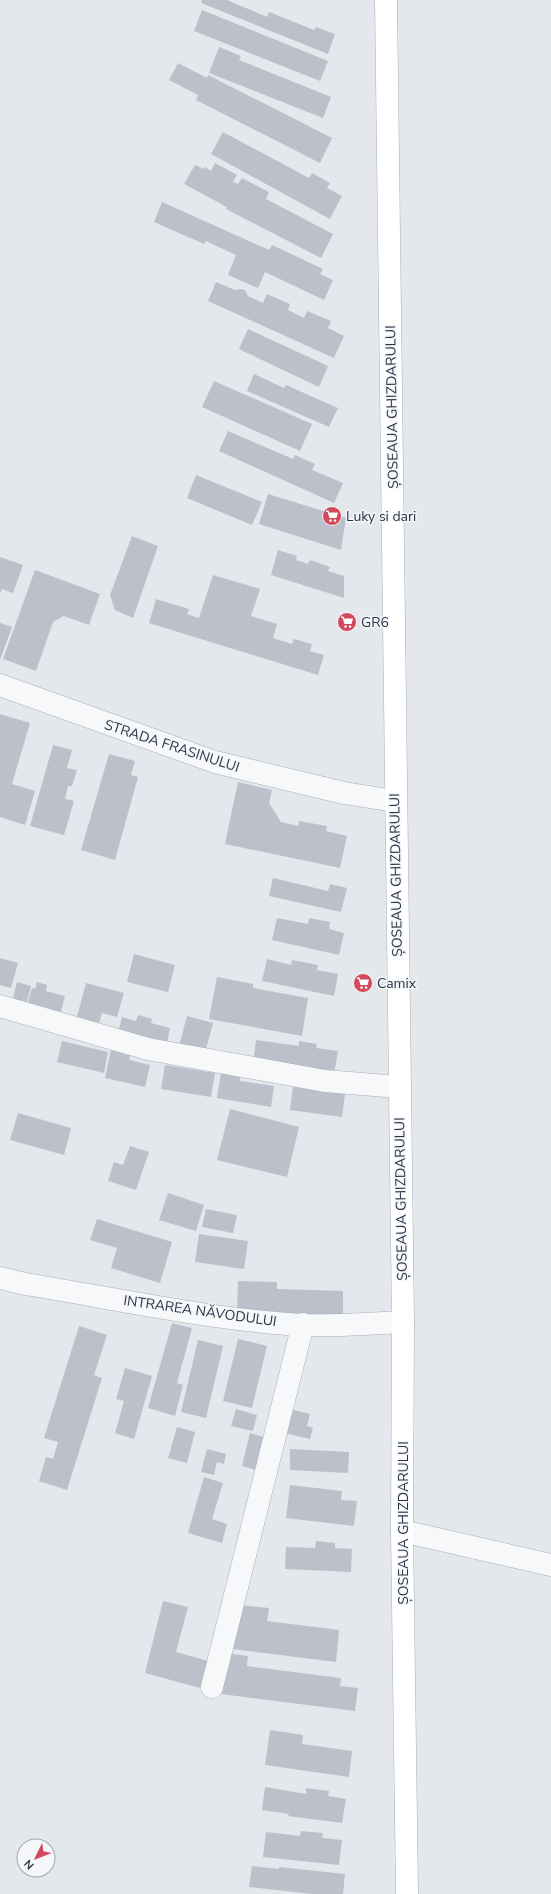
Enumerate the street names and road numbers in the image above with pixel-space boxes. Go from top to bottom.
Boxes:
street label: ȘOSEAUA GHIZDARULUI [381,325,403,489]
street label: STRADA FRASINULUI [102,715,242,777]
street label: ȘOSEAUA GHIZDARULUI [385,793,407,957]
street label: ȘOSEAUA GHIZDARULUI [390,1117,412,1281]
street label: INTRAREA NĂVODULUI [122,1291,278,1331]
street label: ȘOSEAUA GHIZDARULUI [394,1441,413,1605]

